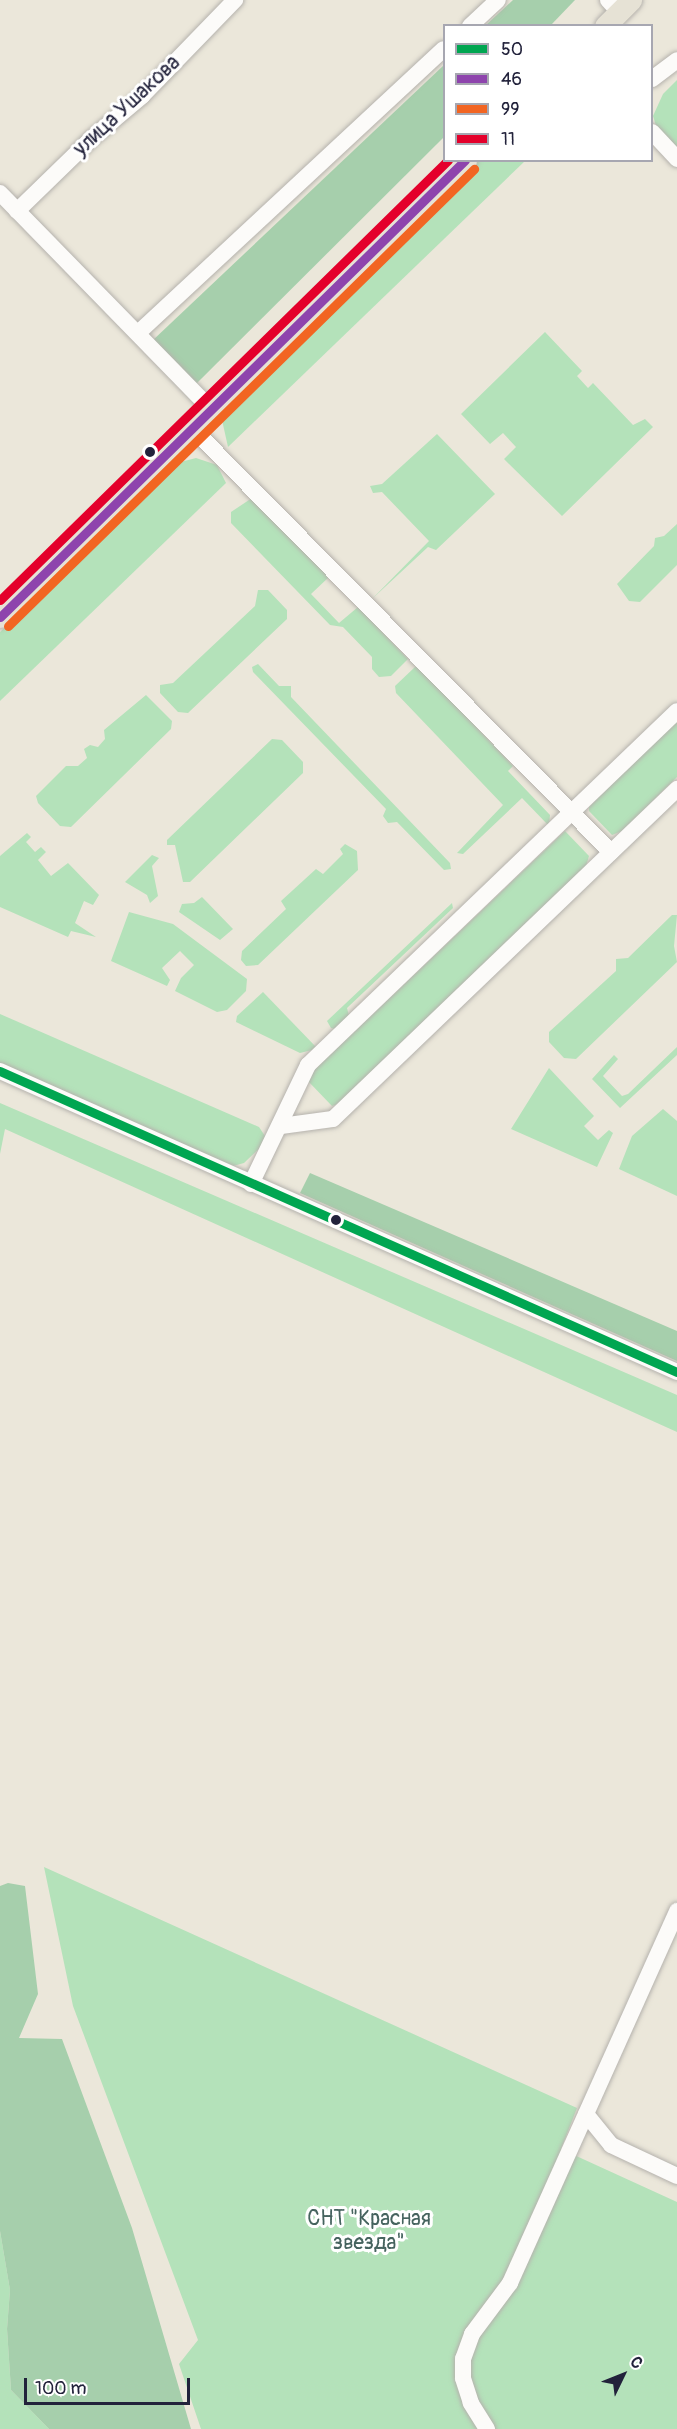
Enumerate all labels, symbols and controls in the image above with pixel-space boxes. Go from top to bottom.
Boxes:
legend [443,24,653,162]
text: 50 [501,38,523,61]
street label: улица Ушакова [69,50,185,162]
text: 46 [501,68,522,91]
text: 99 [501,98,520,121]
text: 11 [501,128,515,151]
unlabelled marker [144,446,156,458]
unlabelled marker [330,1214,342,1226]
park label: СНТ "Красная звезда" [307,2206,431,2256]
north arrow [593,2345,653,2405]
text: С [625,2352,647,2373]
scale bar [27,2366,194,2404]
text: 100 m [35,2377,87,2400]

